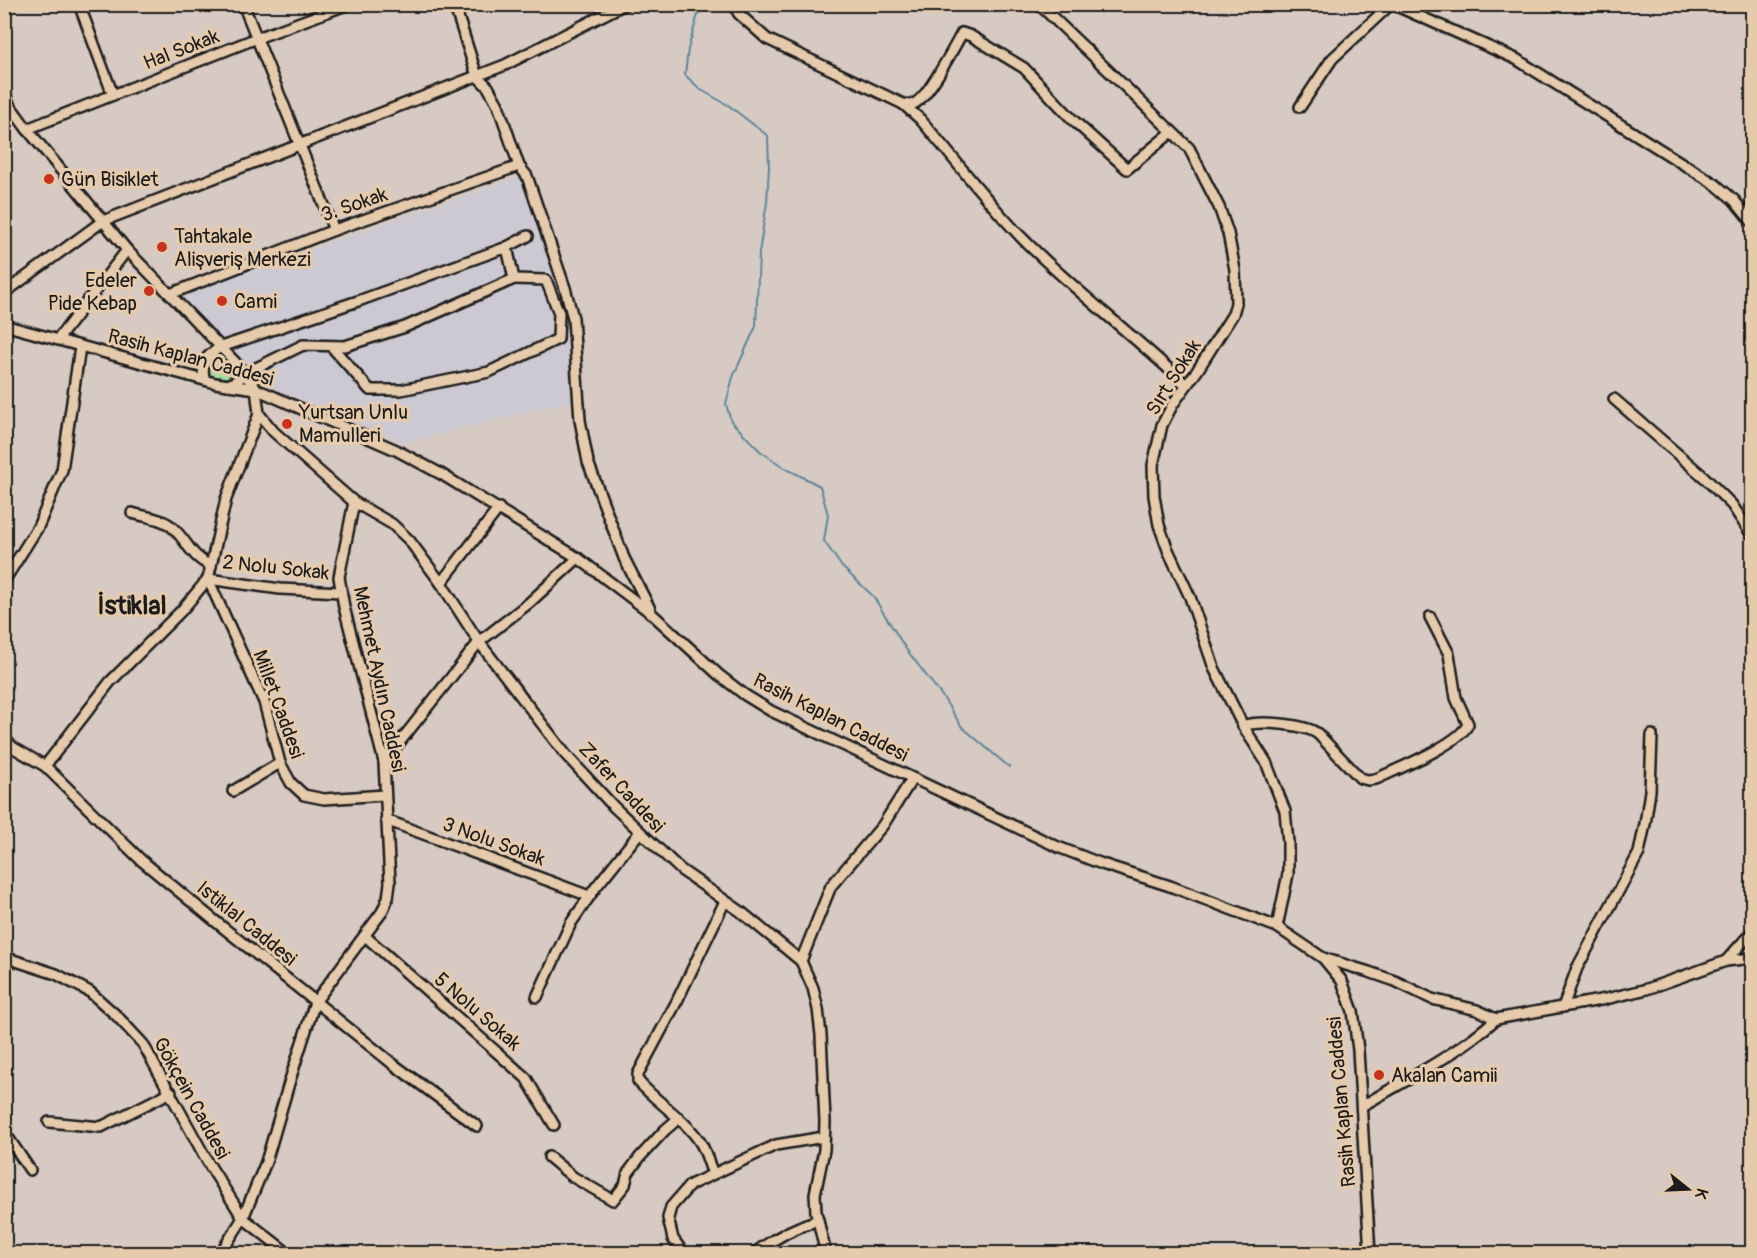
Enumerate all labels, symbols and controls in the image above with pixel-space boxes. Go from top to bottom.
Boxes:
street label: Hal Sokak [140,23,223,75]
place label: Gün Bisiklet [61,167,160,192]
marker: Gün Bisiklet [42,172,56,186]
street label: 3. Sokak [318,181,391,227]
place label: Tahtakale Alişveriş Merkezi [174,224,311,272]
marker: Tahtakale Alişveriş Merkezi [155,240,169,254]
place label: Edeler Pide Kebap [48,268,137,316]
marker: Edeler Pide Kebap [142,284,156,298]
place label: Cami [234,289,277,314]
marker: Cami [215,294,229,308]
street label: Rasih Kaplan Caddesi [105,323,277,392]
street label: Sırt Sokak [1140,334,1207,420]
place label: Yurtsan Unlu Mamulleri [298,400,408,448]
marker: Yurtsan Unlu Mamulleri [280,417,294,431]
street label: 2 Nolu Sokak [221,549,331,586]
street label: Mehmet Aydın Caddesi [348,584,411,774]
district label: İstiklal [97,590,167,622]
street label: Millet Caddesi [247,647,310,762]
street label: Rasih Kaplan Caddesi [749,668,913,767]
street label: Zafer Caddesi [573,737,670,838]
street label: 3 Nolu Sokak [439,811,549,872]
street label: Istiklal Caddesi [192,875,302,971]
street label: 5 Nolu Sokak [429,967,527,1056]
street label: Rasih Kaplan Caddesi [1322,1016,1361,1188]
street label: Gökçein Caddesi [148,1033,235,1164]
place label: Akalan Camii [1391,1063,1497,1088]
marker: Akalan Camii [1372,1068,1386,1082]
north arrow [1658,1159,1718,1219]
text: K [1690,1186,1712,1201]

